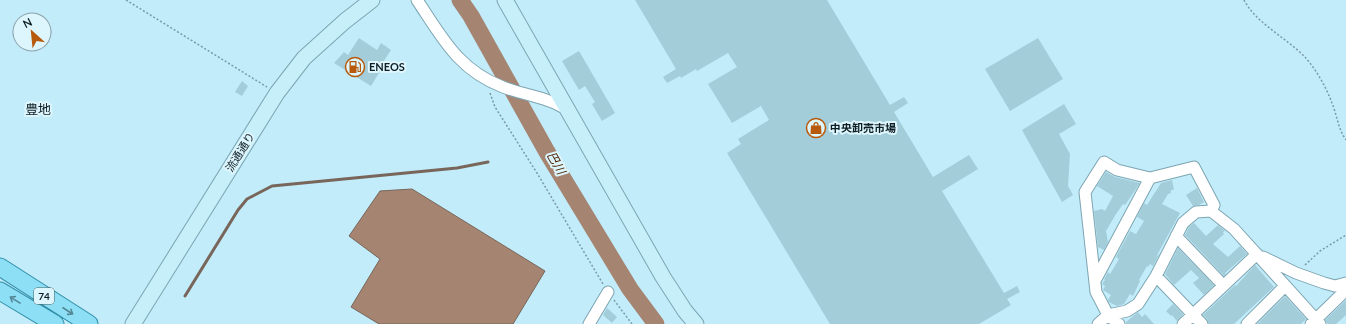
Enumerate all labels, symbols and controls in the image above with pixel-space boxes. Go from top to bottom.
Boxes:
north arrow [12,12,52,52]
text: N [21,15,34,30]
fuel station icon: ENEOS [344,56,366,78]
place label: ENEOS [369,60,405,73]
district label: 豊地 [25,101,51,117]
shop icon: 中央卸売市場 [805,117,827,139]
place label: 中央卸売市場 [830,121,896,134]
street label: 流通通り [222,130,257,174]
water label: 巴川 [544,149,570,179]
road number: 74 [34,288,54,304]
one-way arrow [10,296,21,304]
one-way arrow [62,307,73,315]

